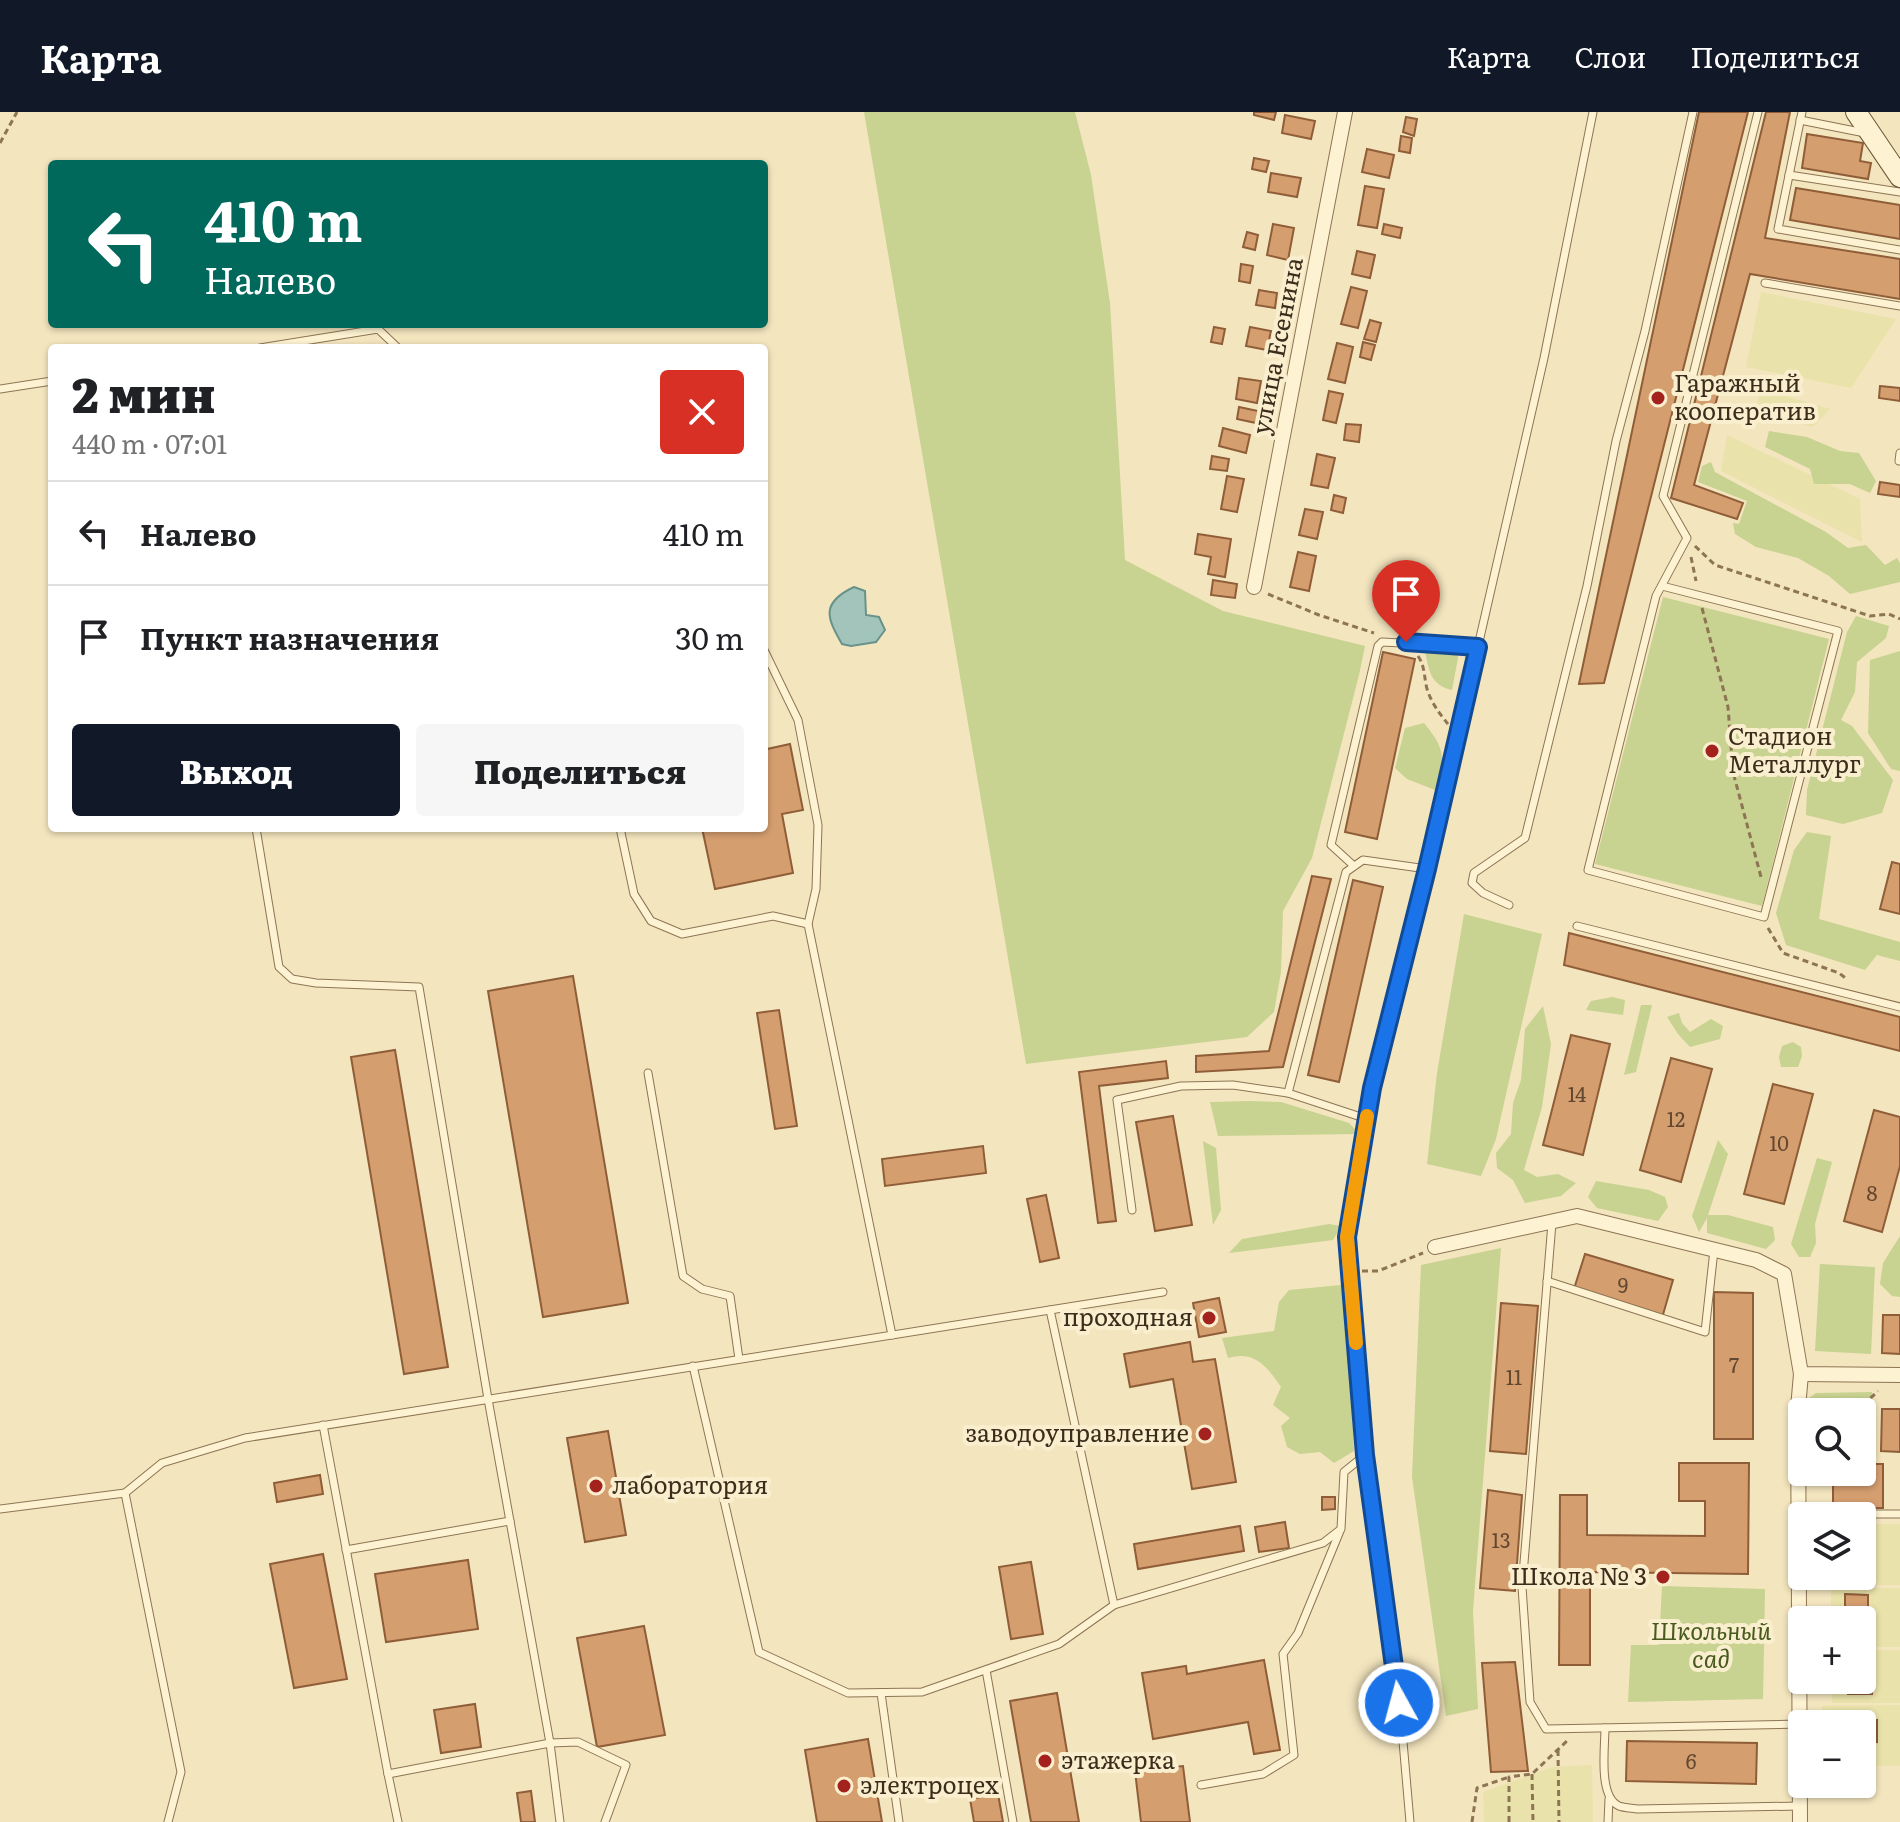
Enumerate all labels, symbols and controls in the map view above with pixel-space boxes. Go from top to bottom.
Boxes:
text: Карта [40,28,162,85]
text: Карта [1447,35,1531,77]
text: Слои [1575,35,1646,77]
text: Поделиться [1690,35,1860,77]
text: 410 m [204,176,362,259]
icon: left [72,192,176,296]
text: Налево [204,252,336,305]
street label: улица Есенина [1241,254,1310,437]
text: 2 мин [72,357,215,428]
place label: Гаражный кооператив [1674,364,1816,427]
button: close [660,370,744,454]
marker: Гаражный кооператив [1649,389,1667,407]
text: 440 m · 07:01 [72,423,227,462]
icon: left [72,511,116,555]
text: Налево [140,511,256,555]
text: 410 m [663,511,744,555]
pin [1372,560,1440,642]
icon: arrive [1384,572,1428,616]
icon: arrive [72,615,116,659]
text: Пункт назначения [140,615,439,659]
text: 30 m [675,615,744,659]
place label: Стадион Металлург [1728,717,1861,780]
button: Выход [72,724,400,816]
button: Поделиться [416,724,744,816]
marker: Стадион Металлург [1703,742,1721,760]
house number: 14 [1568,1078,1586,1108]
house number: 12 [1667,1103,1685,1133]
house number: 10 [1769,1127,1789,1157]
house number: 8 [1866,1177,1878,1207]
house number: 9 [1618,1269,1628,1299]
place label: проходная [1063,1298,1193,1333]
marker: проходная [1200,1309,1218,1327]
house number: 7 [1729,1349,1739,1379]
house number: 11 [1506,1361,1522,1391]
map controls [1788,1398,1876,1798]
button: search [1788,1398,1876,1486]
place label: заводоуправление [965,1414,1189,1449]
marker: заводоуправление [1196,1425,1214,1443]
place label: лаборатория [612,1466,768,1501]
marker: лаборатория [587,1477,605,1495]
button: layers [1788,1502,1876,1590]
house number: 13 [1492,1524,1510,1554]
place label: Школа № 3 [1511,1557,1647,1592]
marker: Школа № 3 [1654,1568,1672,1586]
button: + [1788,1606,1876,1694]
park label: Школьный сад [1651,1612,1772,1675]
position arrow [1357,1661,1441,1745]
button: − [1788,1710,1876,1798]
place label: этажерка [1061,1741,1175,1776]
house number: 6 [1686,1745,1697,1775]
marker: этажерка [1036,1752,1054,1770]
place label: электроцех [860,1766,999,1801]
marker: электроцех [835,1777,853,1795]

